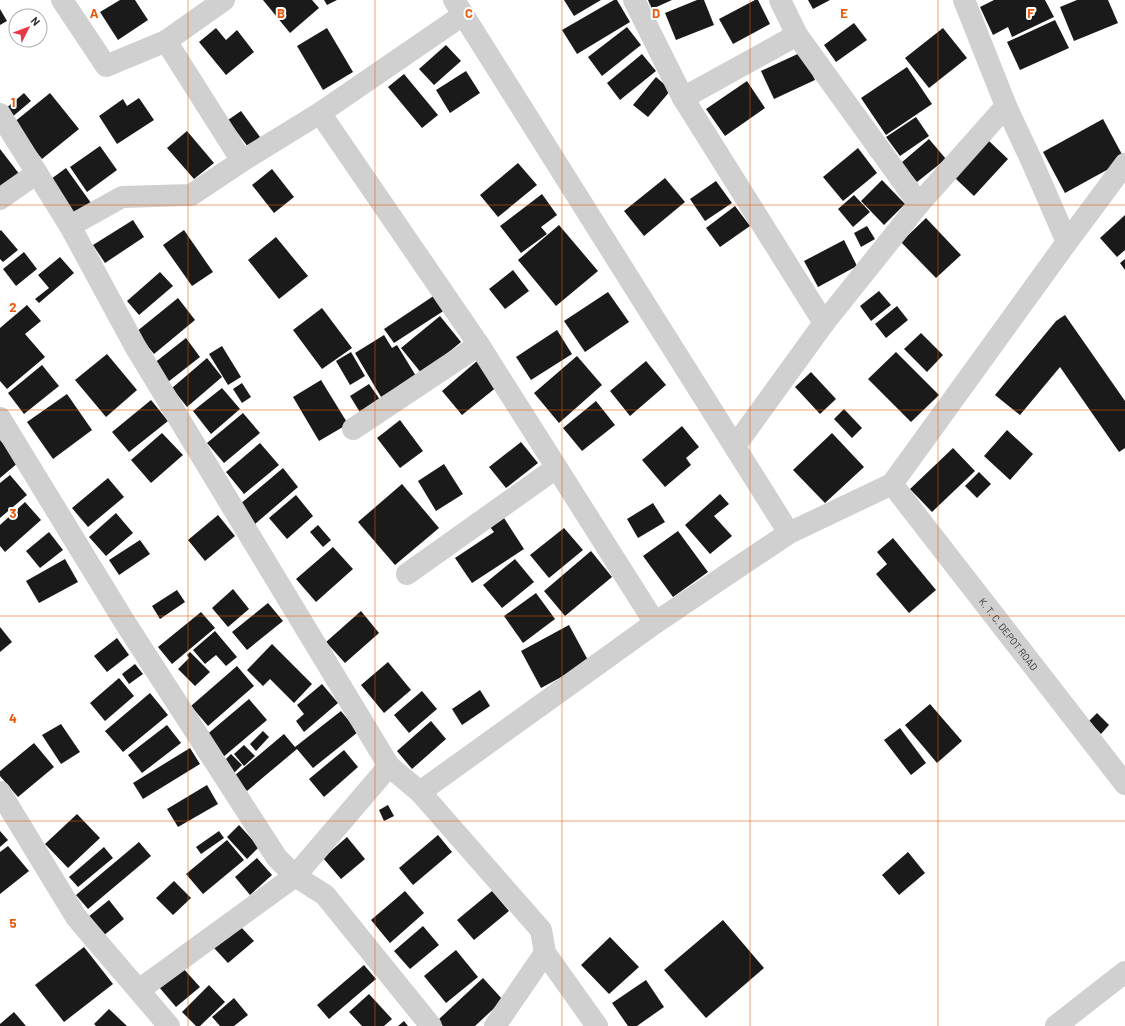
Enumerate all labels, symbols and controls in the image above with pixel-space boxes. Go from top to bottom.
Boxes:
text: A [90,5,99,21]
text: B [277,5,285,21]
text: C [465,5,473,21]
text: D [652,5,660,21]
text: E [840,5,848,21]
text: F [1027,5,1035,21]
north arrow [8,8,48,48]
text: N [29,14,43,28]
text: 1 [11,94,15,110]
text: 2 [9,299,17,315]
text: 3 [9,505,17,521]
street label: K. T. C. DEPOT ROAD [977,595,1040,673]
text: 4 [9,710,17,726]
text: 5 [9,915,17,931]

